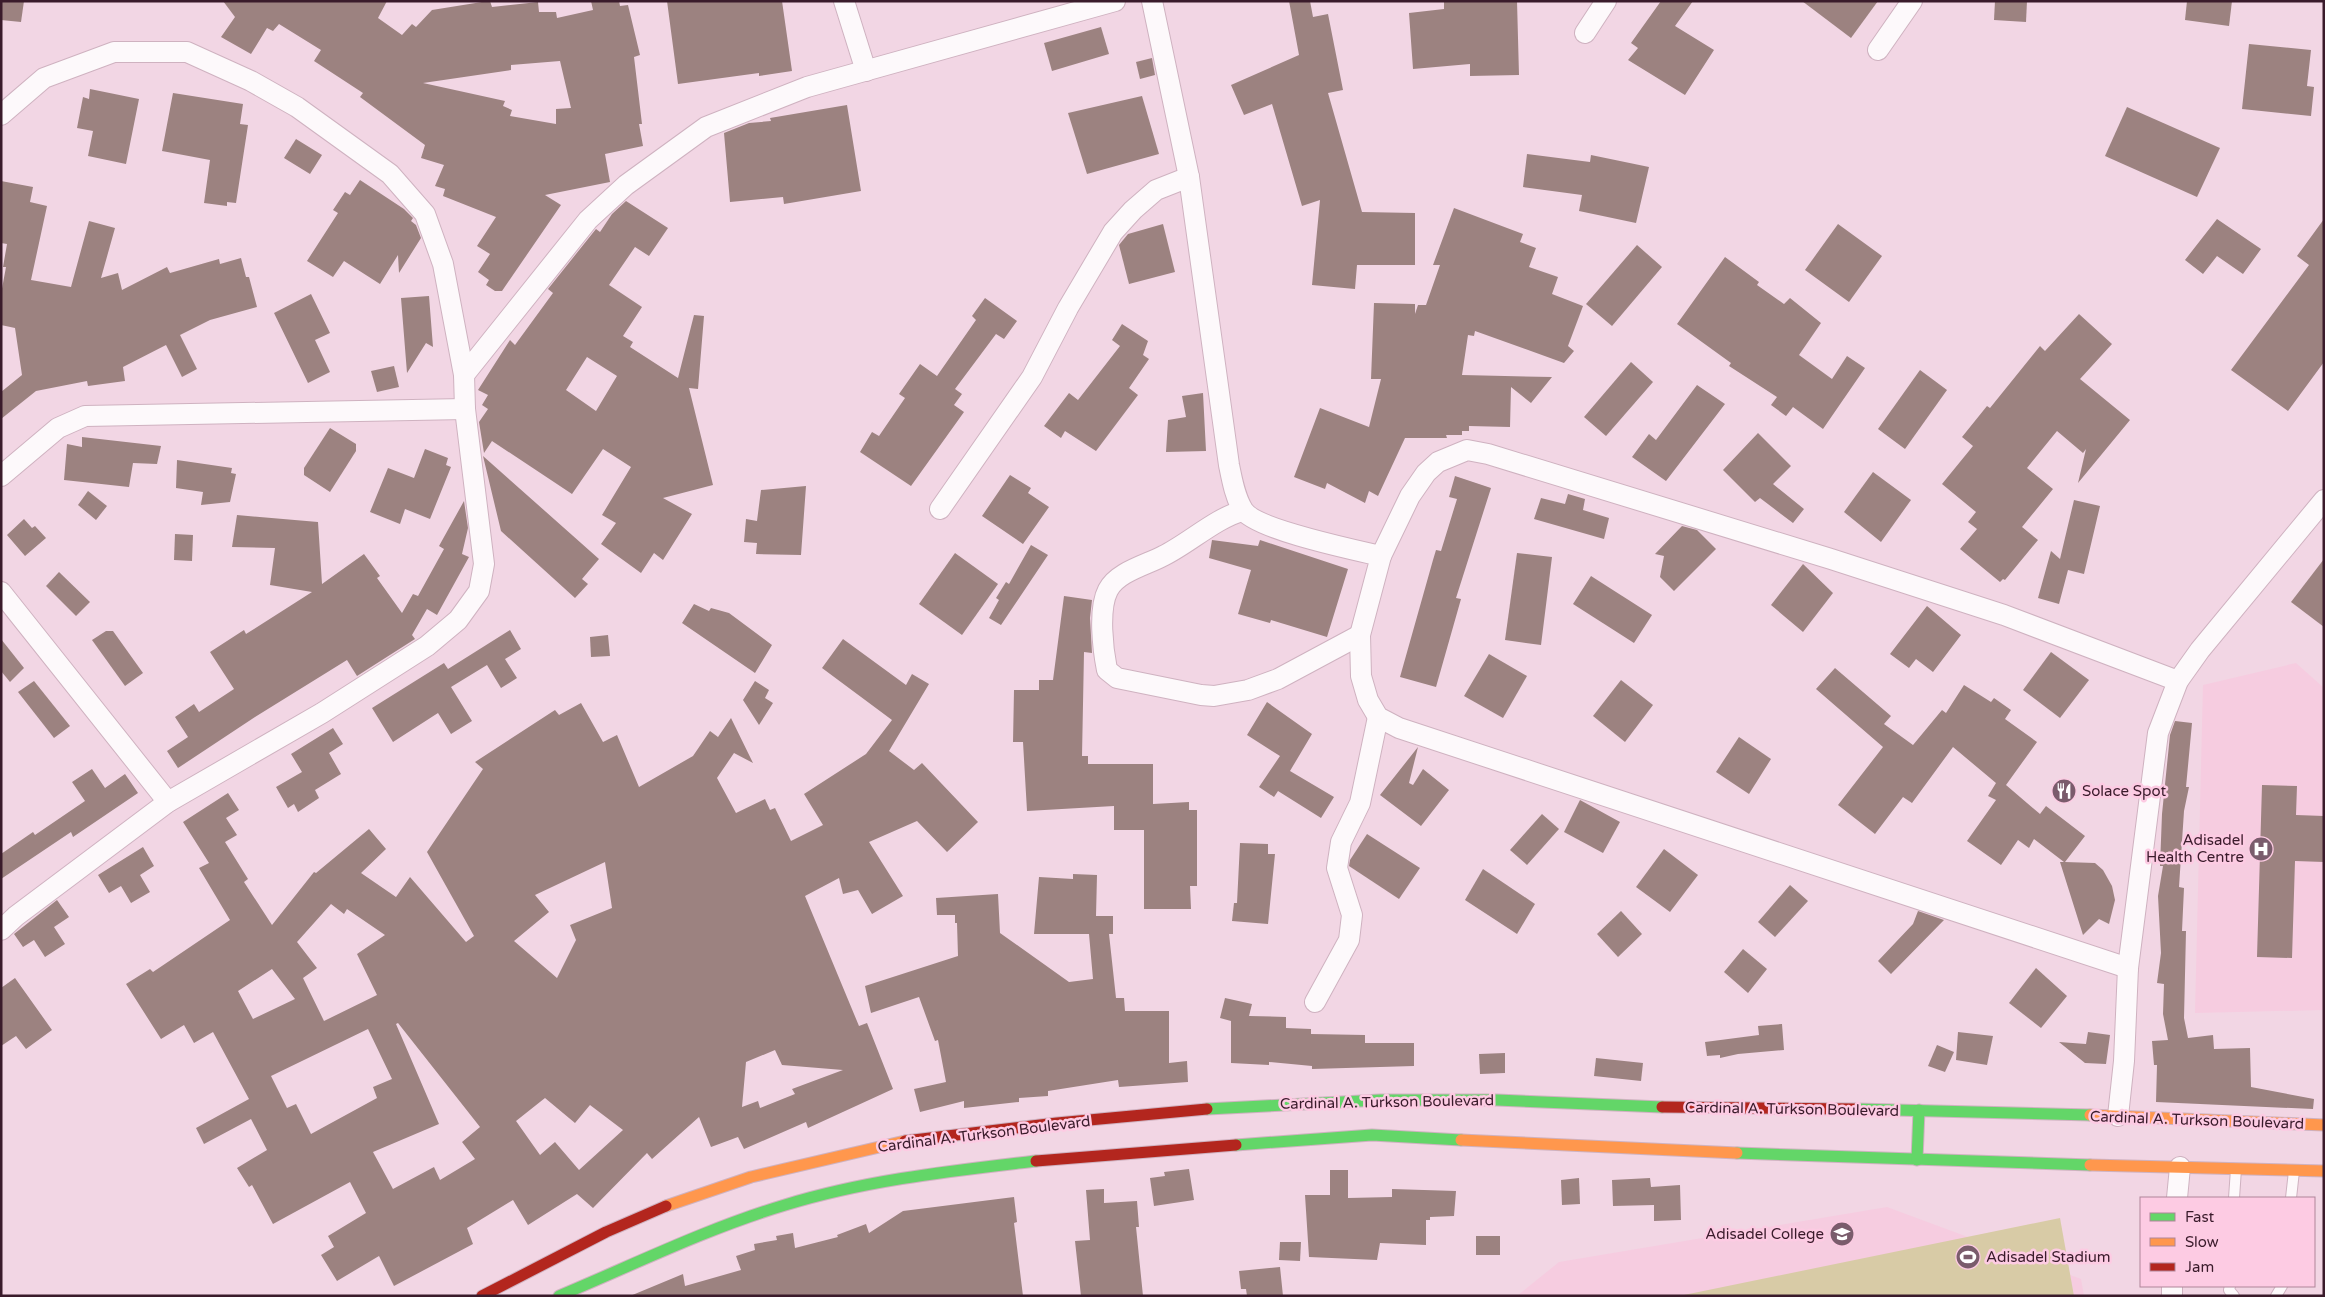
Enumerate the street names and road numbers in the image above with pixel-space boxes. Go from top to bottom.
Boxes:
street label: Cardinal A. Turkson Boulevard [1280,1091,1494,1113]
street label: Cardinal A. Turkson Boulevard [1685,1098,1899,1120]
street label: Cardinal A. Turkson Boulevard [2090,1107,2304,1133]
street label: Cardinal A. Turkson Boulevard [877,1112,1091,1156]

